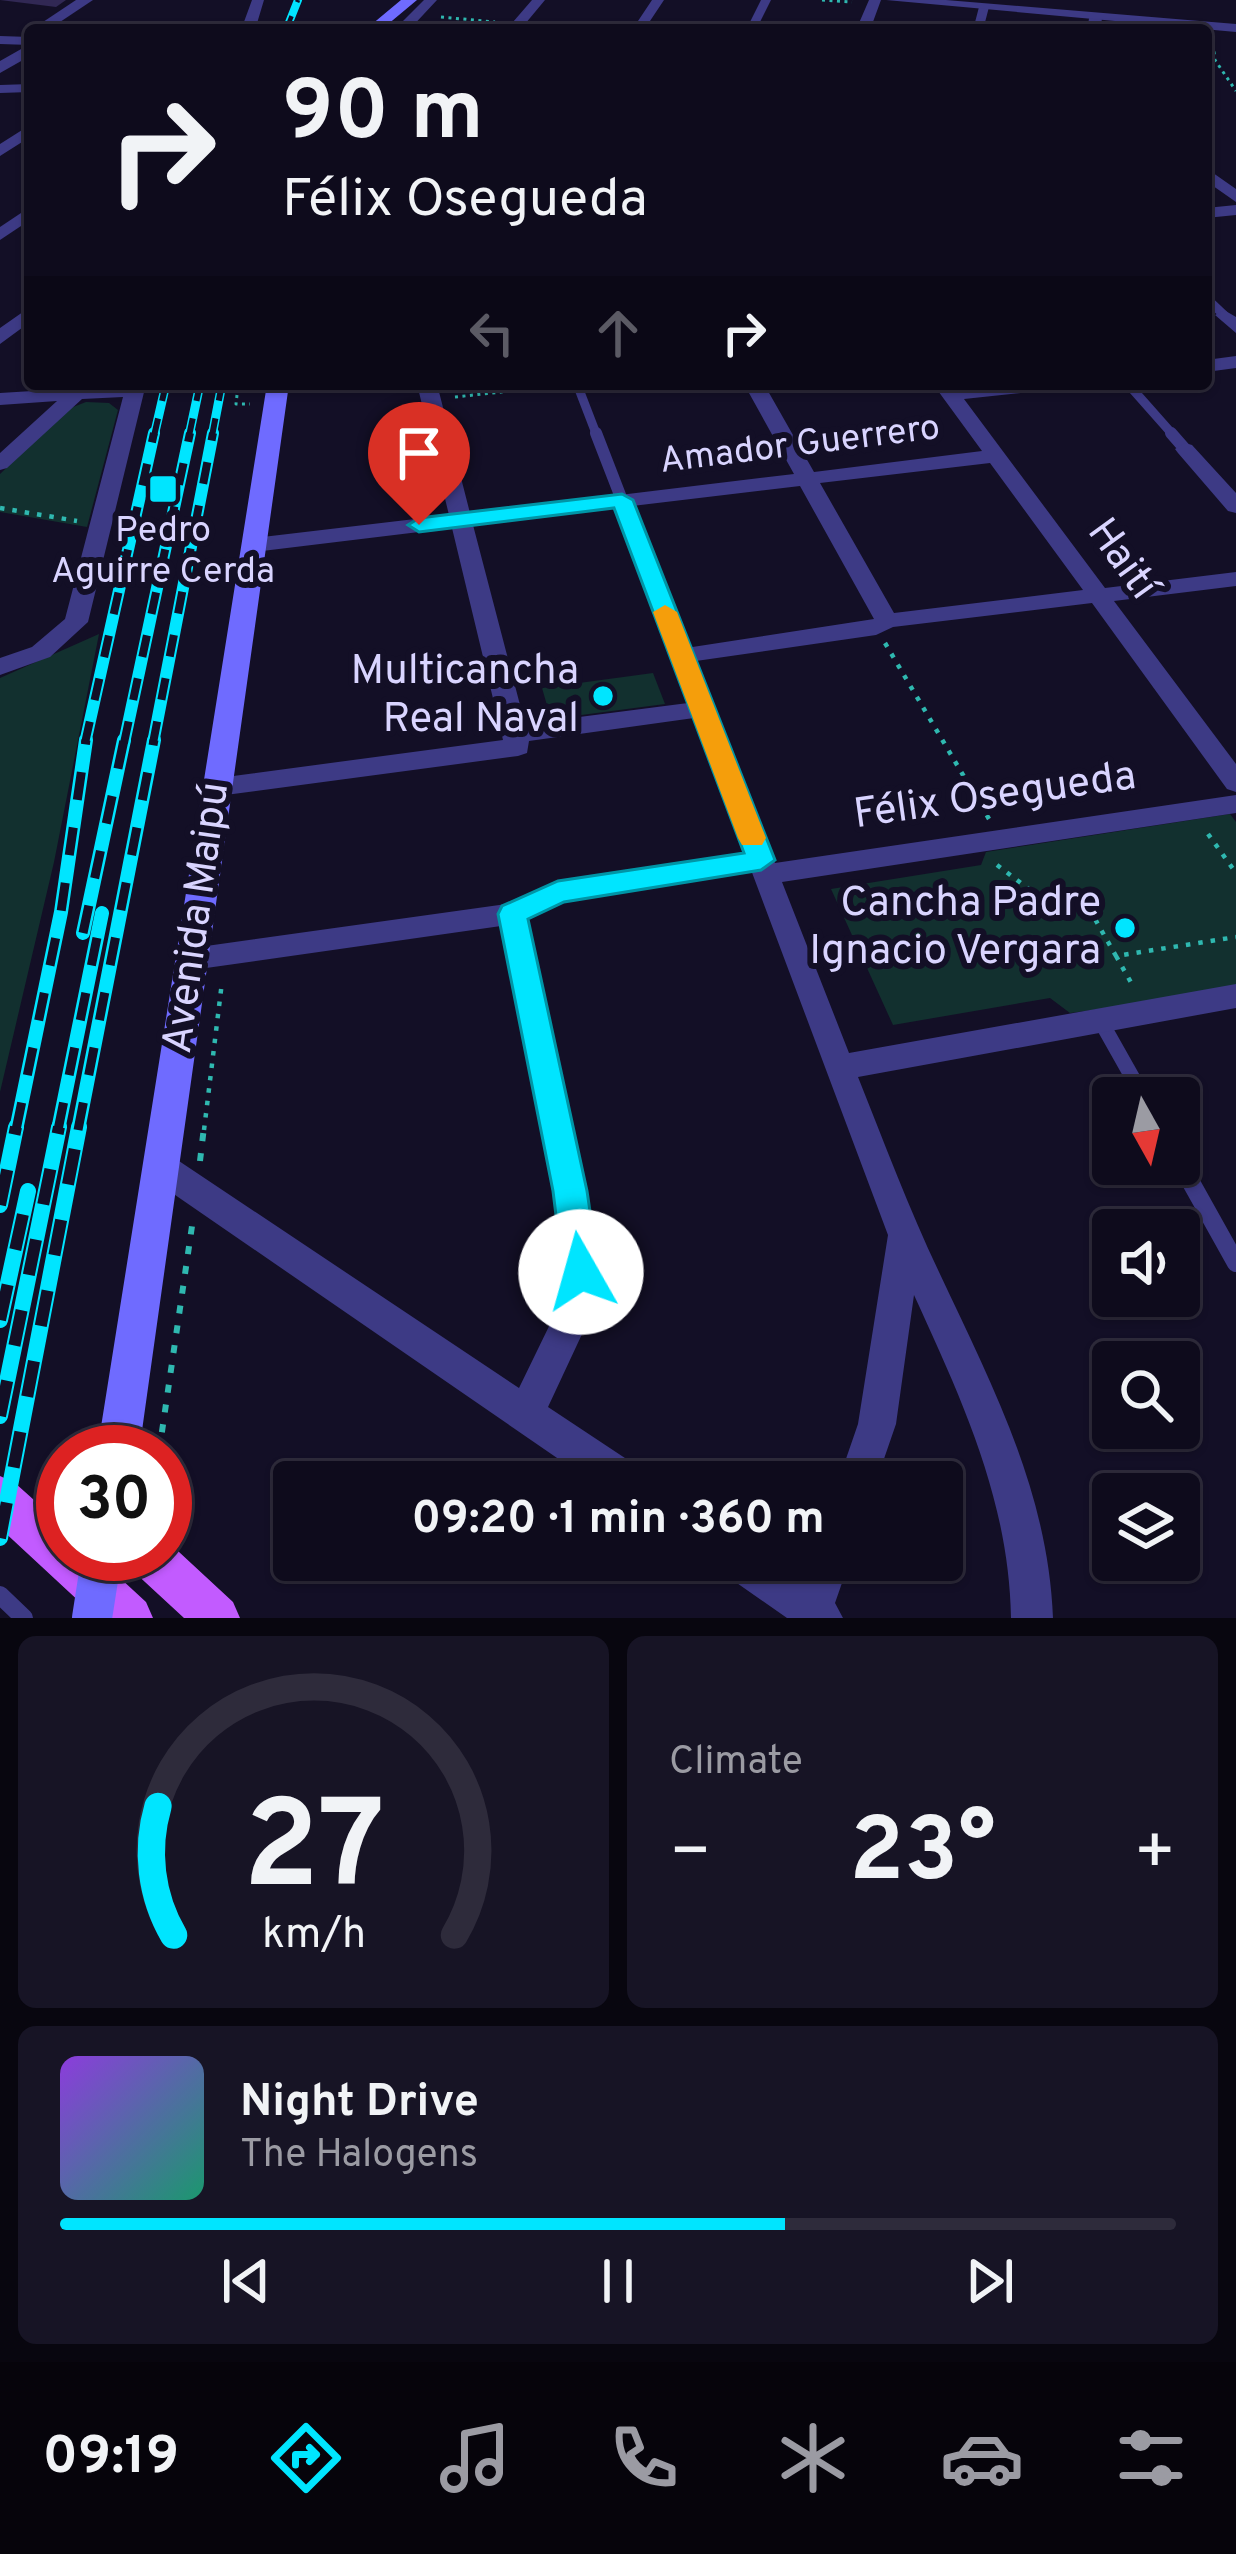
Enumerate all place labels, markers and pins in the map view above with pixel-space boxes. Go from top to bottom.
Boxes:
pin [368,402,470,525]
marker: Pedro Aguirre Cerda [147,473,179,505]
place label: Pedro Aguirre Cerda [51,509,275,596]
place label: Multicancha Real Naval [350,646,579,747]
marker: Multicancha Real Naval [590,683,616,709]
place label: Cancha Padre Ignacio Vergara [809,878,1101,979]
marker: Cancha Padre Ignacio Vergara [1112,915,1138,941]

